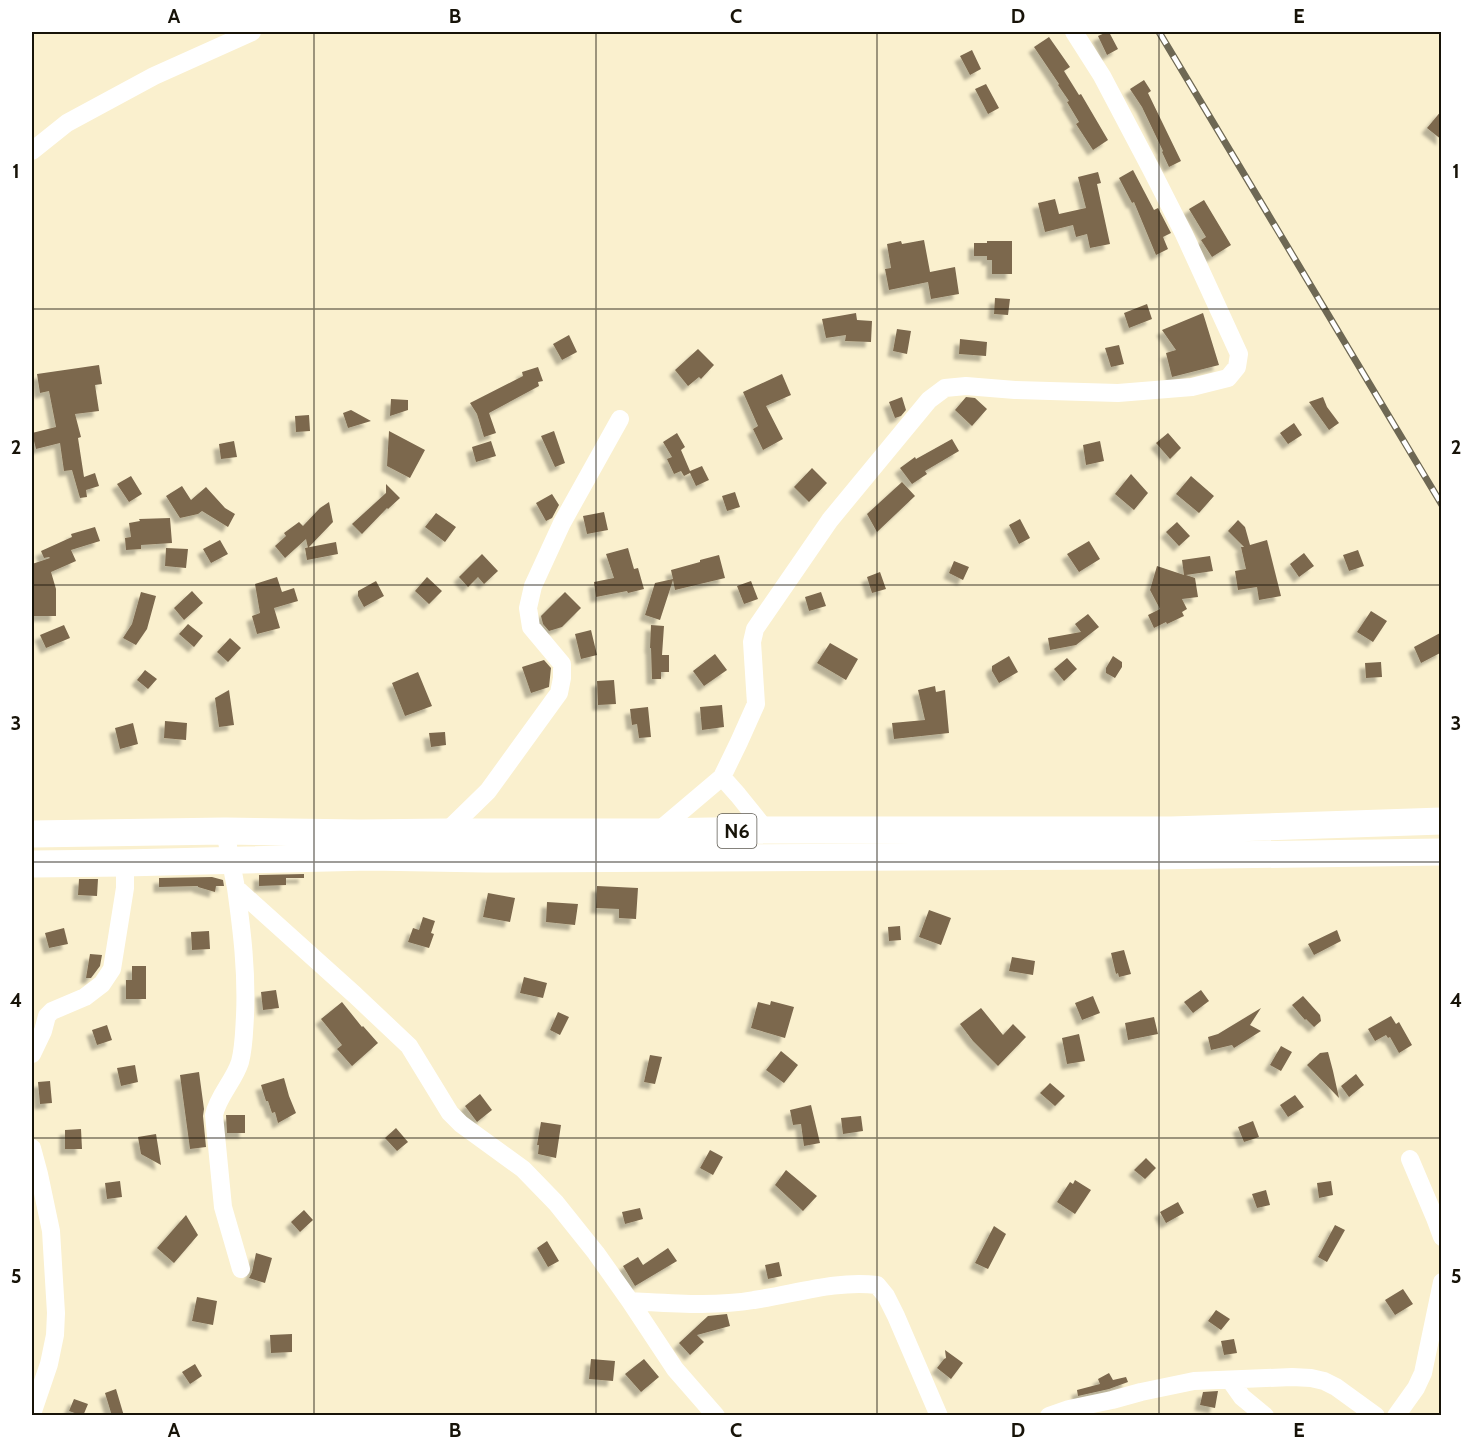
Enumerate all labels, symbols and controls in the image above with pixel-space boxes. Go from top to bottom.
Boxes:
text: A [168,4,181,28]
text: B [449,4,461,28]
text: C [730,4,742,28]
text: D [1011,4,1025,28]
text: E [1293,4,1305,28]
text: 1 [12,159,20,183]
text: 1 [1452,159,1460,183]
text: 2 [11,435,21,459]
text: 2 [1451,435,1461,459]
text: 3 [11,711,21,735]
text: 3 [1451,711,1461,735]
road number: N6 [718,814,756,848]
text: 4 [10,988,22,1012]
text: 4 [1450,988,1462,1012]
text: 5 [11,1264,21,1288]
text: 5 [1451,1264,1461,1288]
text: A [168,1418,181,1442]
text: B [449,1418,461,1442]
text: C [730,1418,742,1442]
text: D [1011,1418,1025,1442]
text: E [1293,1418,1305,1442]

